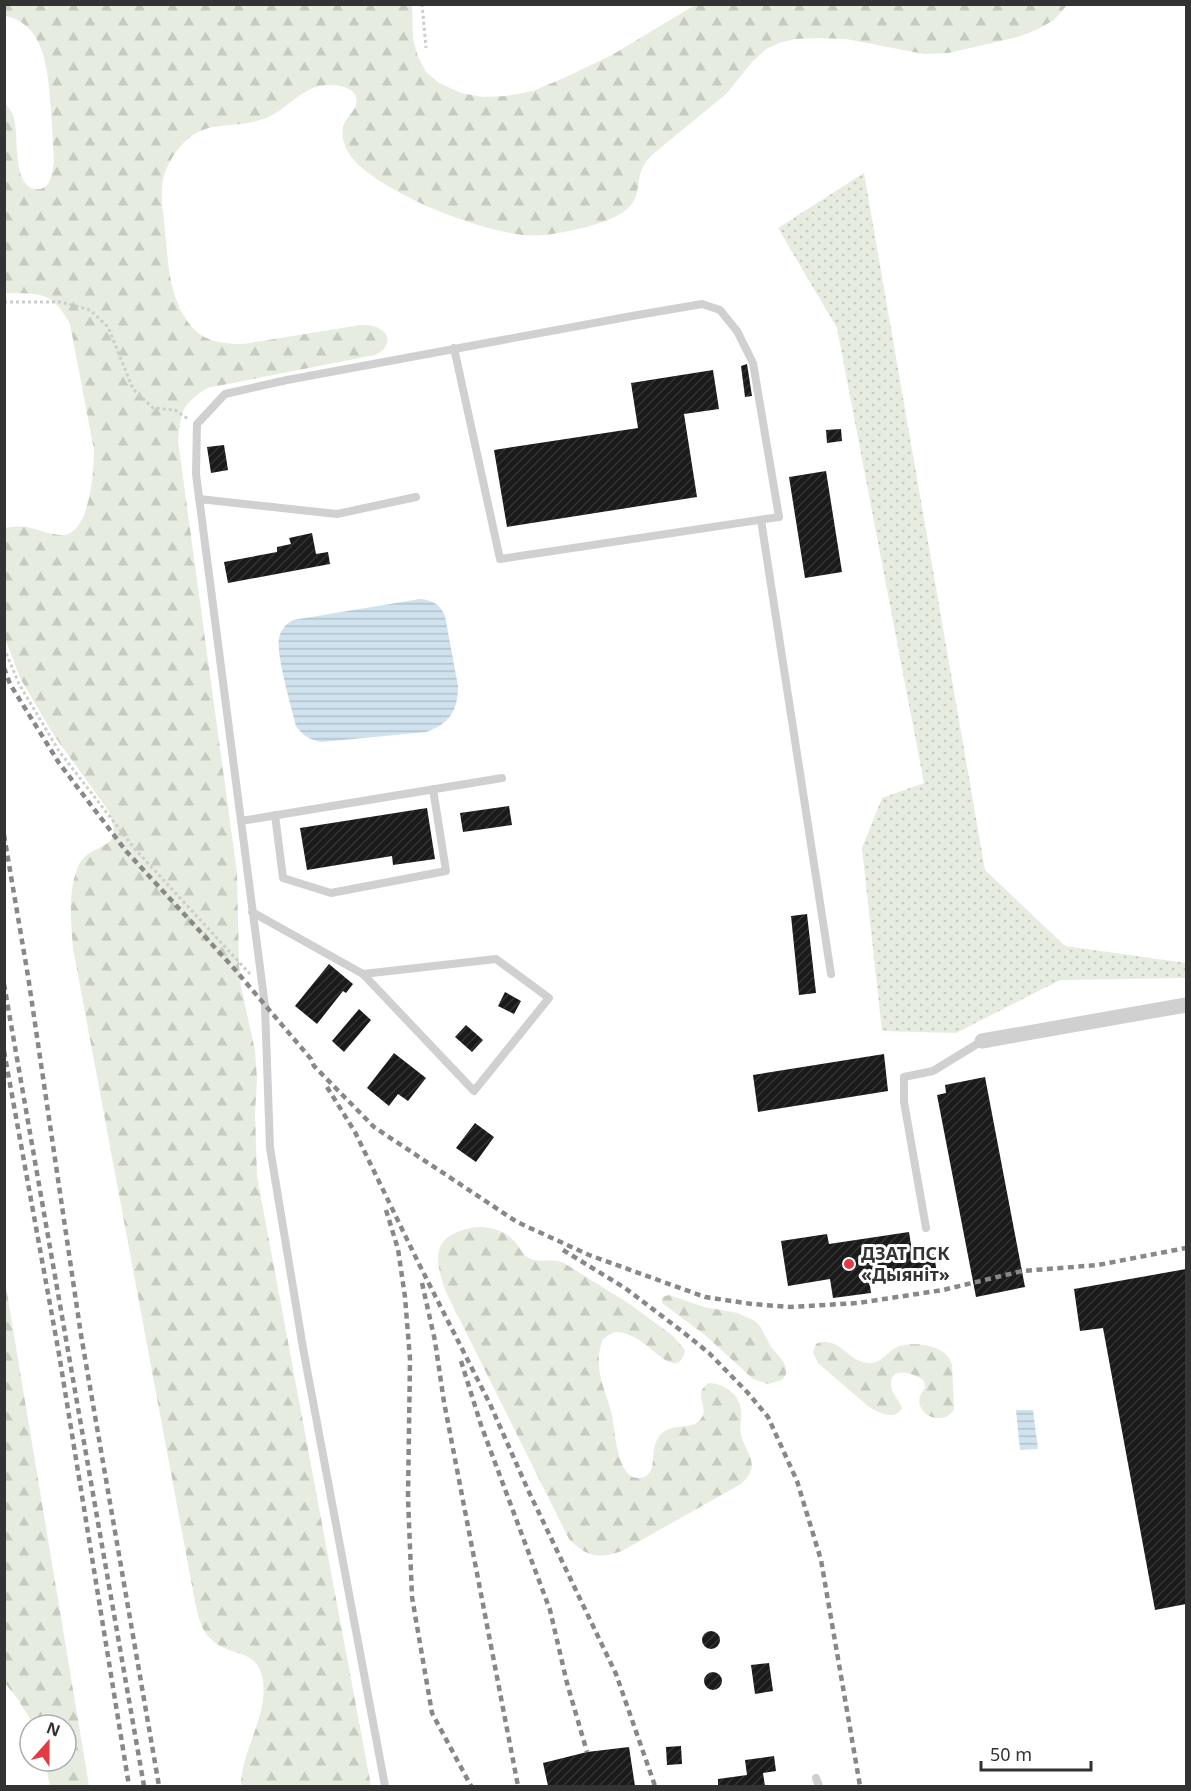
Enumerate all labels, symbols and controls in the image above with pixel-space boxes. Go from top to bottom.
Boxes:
place label: ДЗАТ ПСК «Дыяніт» [861,1241,950,1286]
marker: ДЗАТ ПСК «Дыяніт» [842,1257,856,1271]
north arrow [18,1713,78,1773]
text: N [43,1716,63,1742]
scale bar [981,1734,1090,1772]
text: 50 m [990,1742,1032,1766]

